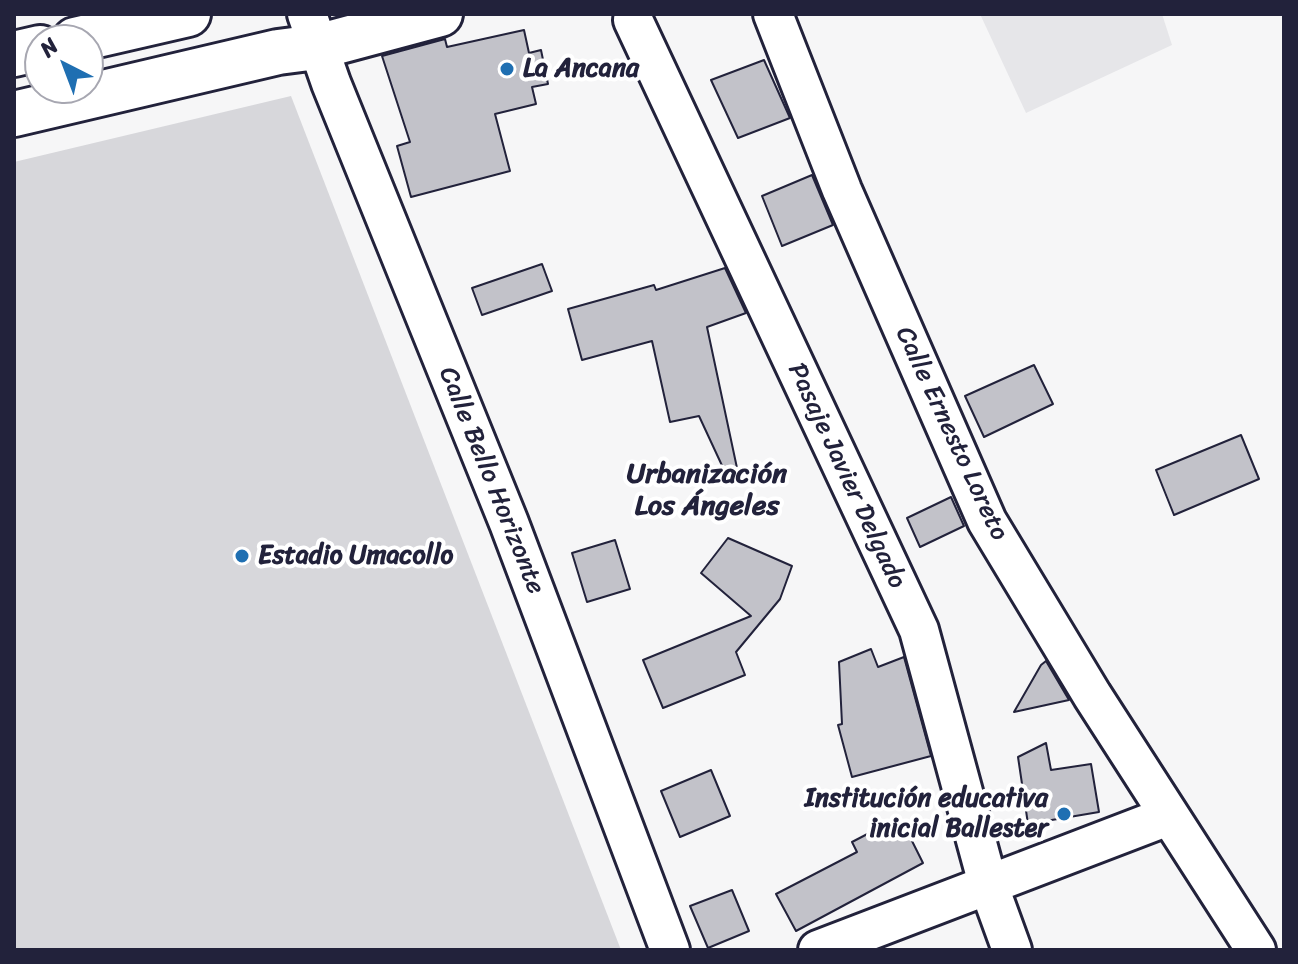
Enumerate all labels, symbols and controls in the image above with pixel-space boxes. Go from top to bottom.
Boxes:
north arrow [24,24,104,104]
text: N [30,28,68,67]
place label: La Ancana [523,53,639,85]
marker: La Ancana [498,60,516,78]
street label: Calle Ernesto Loreto [888,322,1014,546]
street label: Pasaje Javier Delgado [780,358,912,594]
street label: Calle Bello Horizonte [431,363,551,599]
district label: Urbanización Los Ángeles [627,458,787,524]
place label: Estadio Umacollo [258,540,453,572]
marker: Estadio Umacollo [233,547,251,565]
place label: Institución educativa inicial Ballester [805,783,1048,844]
marker: Institución educativa inicial Ballester [1055,805,1073,823]

